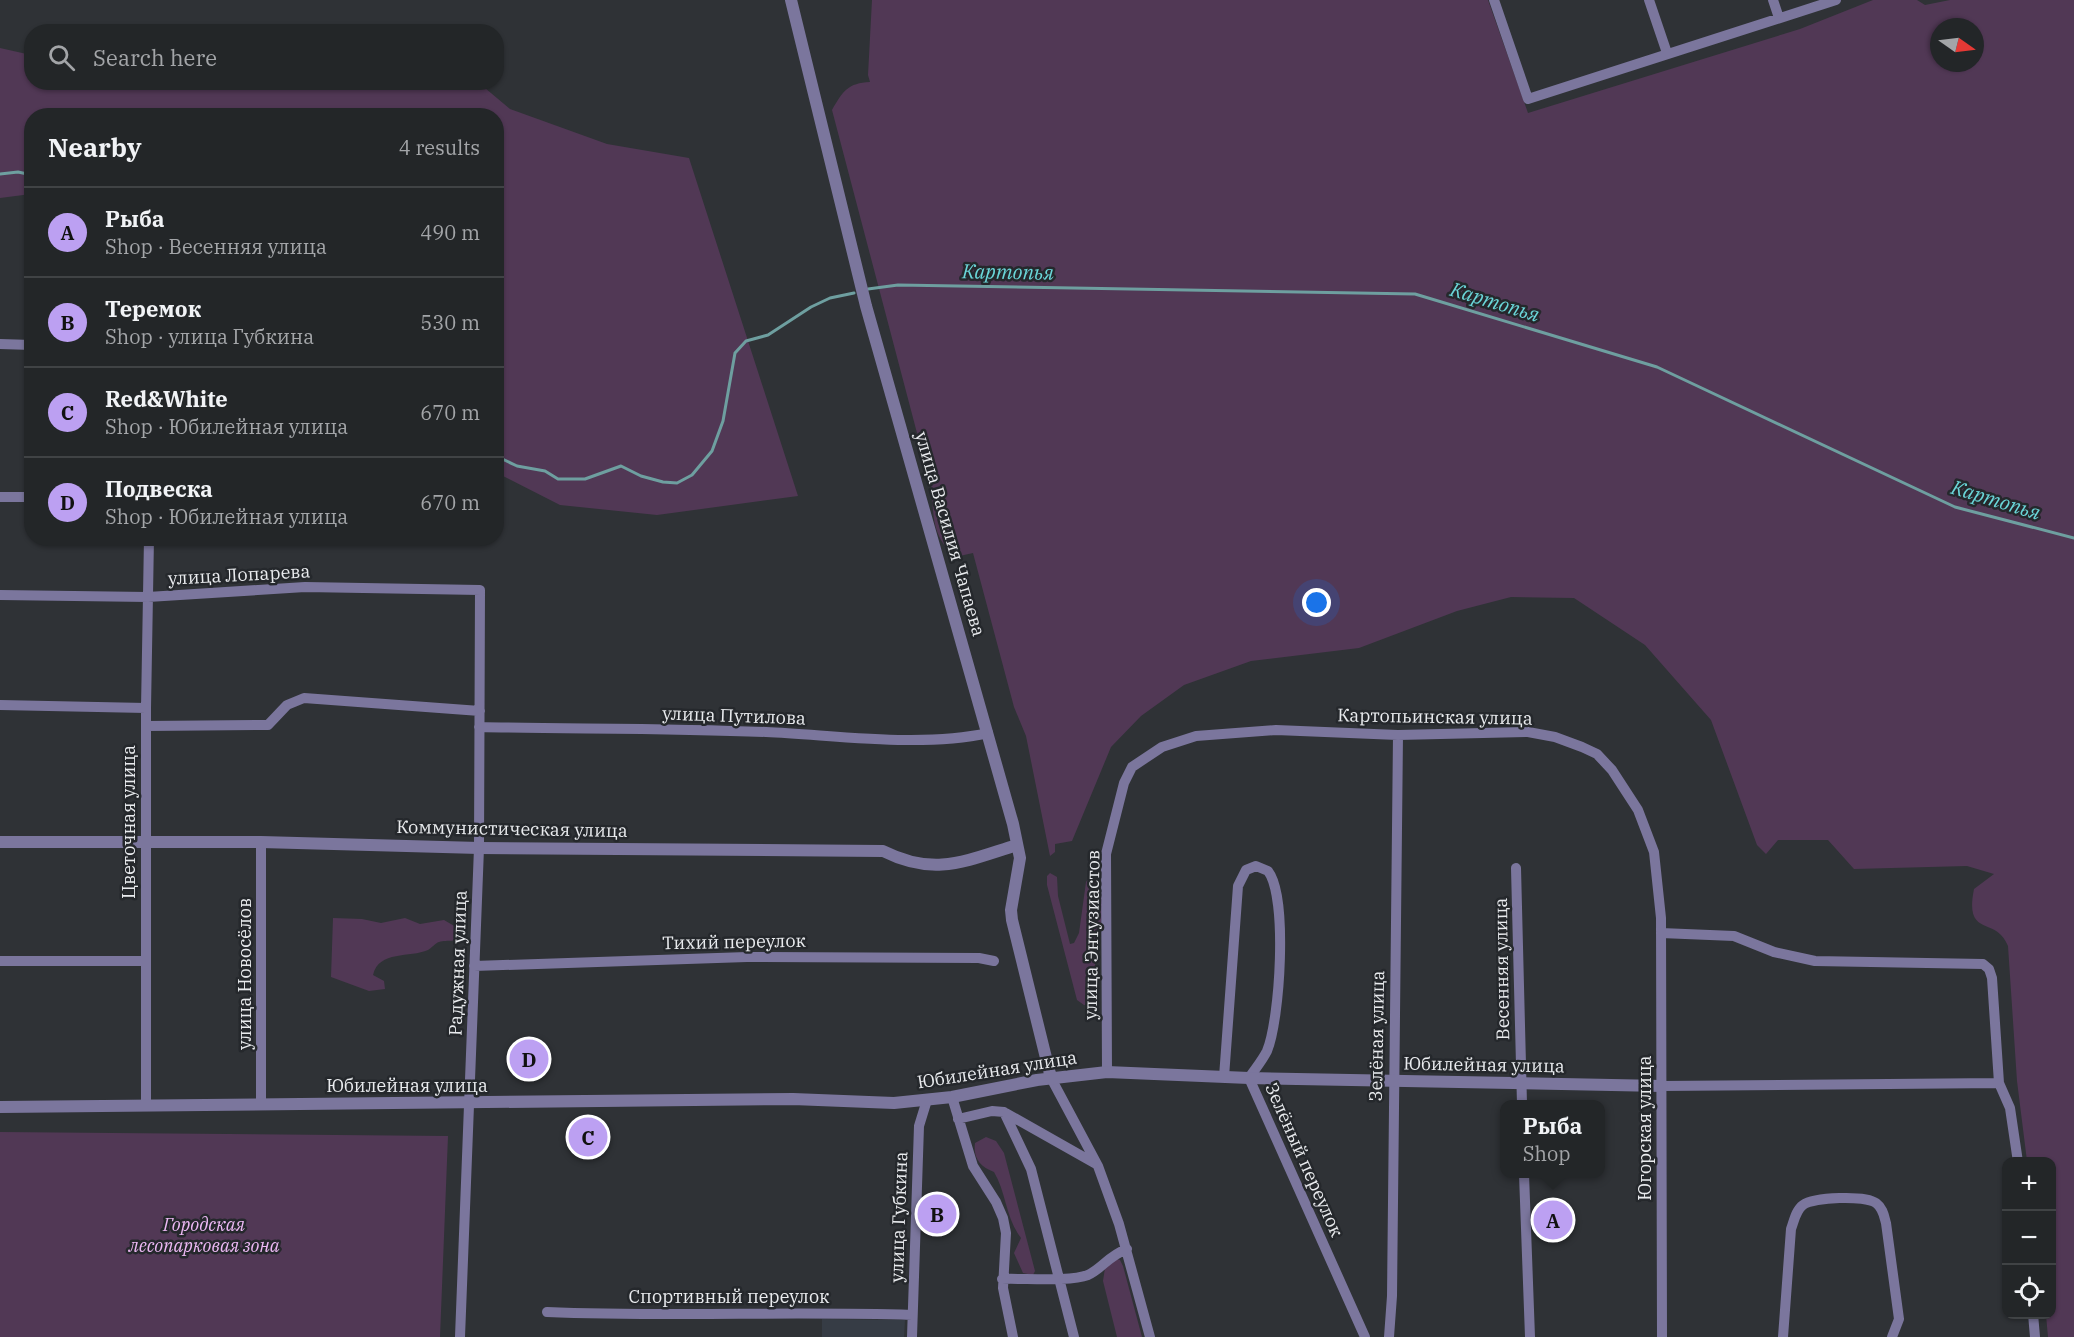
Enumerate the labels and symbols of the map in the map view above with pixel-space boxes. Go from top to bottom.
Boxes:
north arrow [1930,18,1984,72]
water label: Картопья [961,257,1055,286]
water label: Картопья [1446,275,1543,328]
street label: улица Василия Чапаева [910,429,991,639]
water label: Картопья [1947,473,2044,526]
street label: улица Лопарева [167,559,311,590]
your location [1302,588,1331,617]
street label: улица Путилова [662,702,806,730]
street label: Картопьинская улица [1337,703,1533,730]
street label: Цветочная улица [117,745,140,899]
street label: Коммунистическая улица [396,815,628,842]
street label: улица Энтузиастов [1079,850,1104,1020]
street label: Радужная улица [443,890,472,1036]
street label: Весенняя улица [1489,897,1514,1040]
street label: улица Новосёлов [233,898,256,1050]
street label: Тихий переулок [662,929,807,954]
street label: Зелёная улица [1364,970,1389,1102]
pin: D [510,1036,548,1082]
street label: Юбилейная улица [915,1045,1079,1094]
street label: Юбилейная улица [1403,1052,1565,1077]
street label: Югорская улица [1633,1055,1656,1201]
street label: Юбилейная улица [326,1074,488,1097]
street label: Зелёный переулок [1260,1079,1349,1241]
pin: C [568,1114,608,1160]
street label: улица Губкина [885,1151,912,1283]
pin: B [918,1192,956,1236]
pin: A [1534,1198,1572,1242]
park label: Городская лесопарковая зона [128,1213,280,1257]
street label: Спортивный переулок [628,1285,830,1308]

